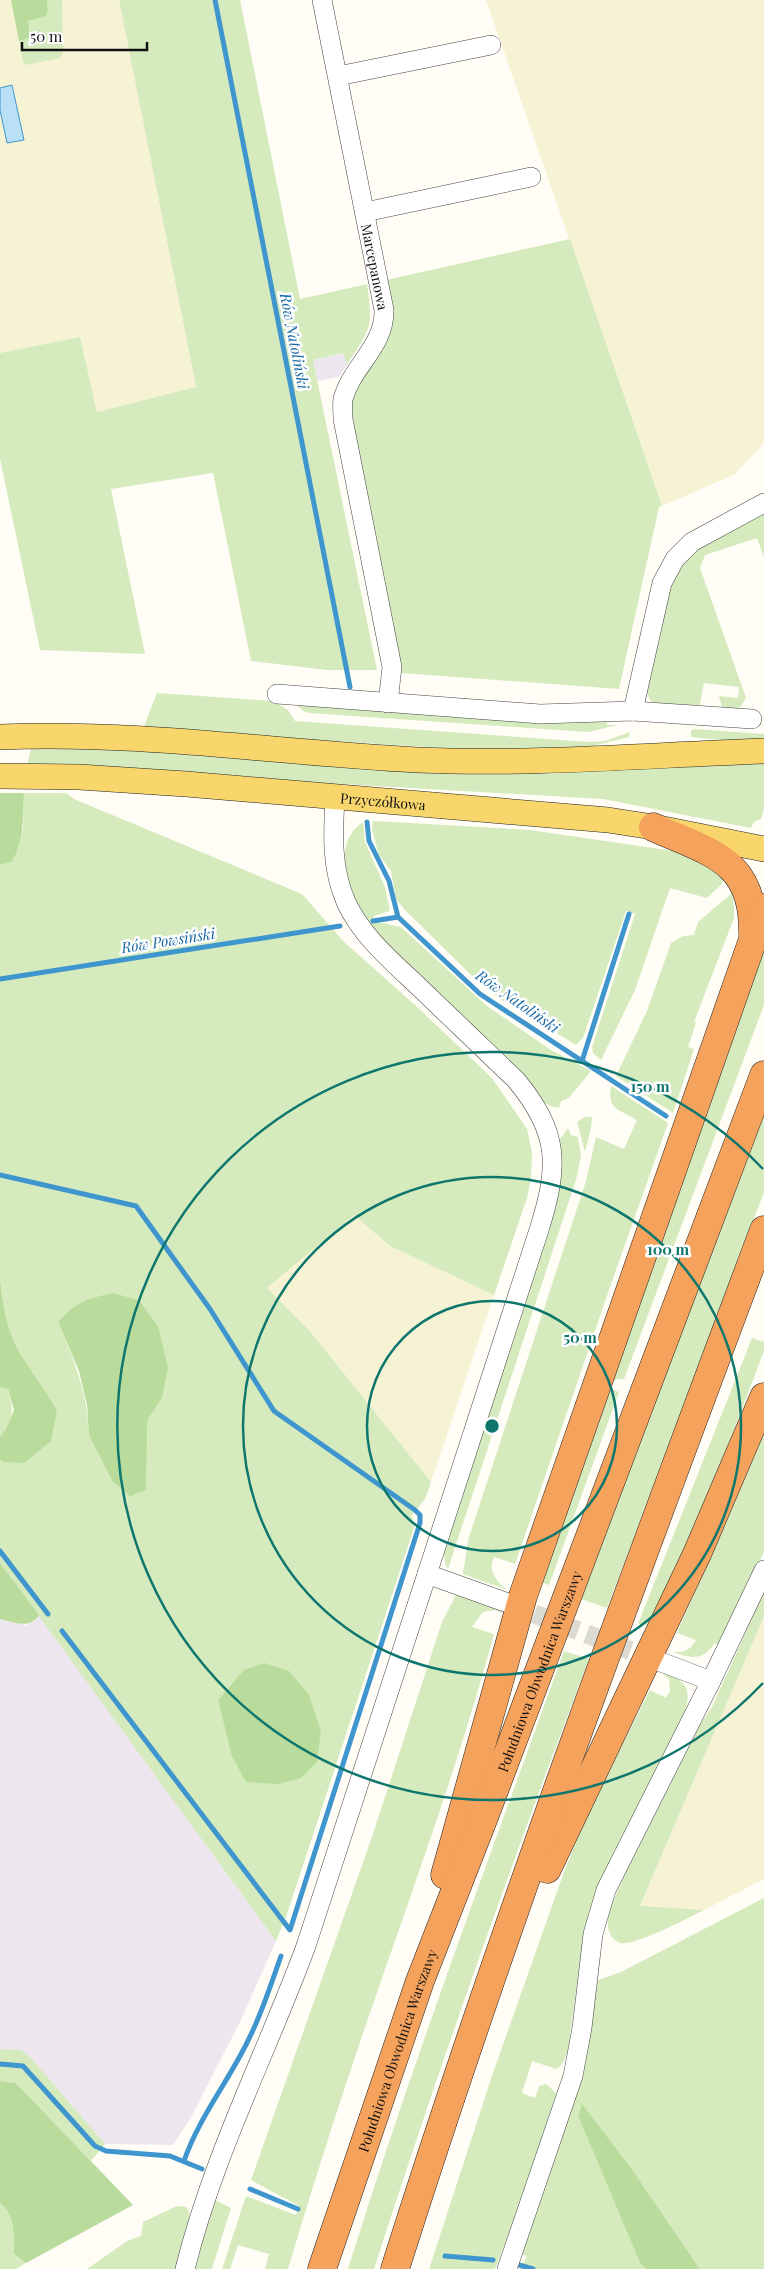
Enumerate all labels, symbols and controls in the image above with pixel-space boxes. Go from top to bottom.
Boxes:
scale bar [22,20,148,52]
text: 50 m [30,26,63,46]
street label: Marcepanowa [357,222,393,312]
water label: Rów Natoliński [276,290,314,391]
street label: Przyczółkowa [340,788,427,814]
water label: Rów Powsiński [119,923,217,957]
water label: Rów Natoliński [471,964,564,1037]
text: 150 m [630,1076,670,1096]
text: 100 m [647,1239,690,1259]
text: 50 m [563,1327,597,1347]
centre of rings [483,1417,501,1435]
street label: Południowa Obwodnica Warszawy [492,1568,586,1775]
street label: Południowa Obwodnica Warszawy [353,1946,441,2154]

